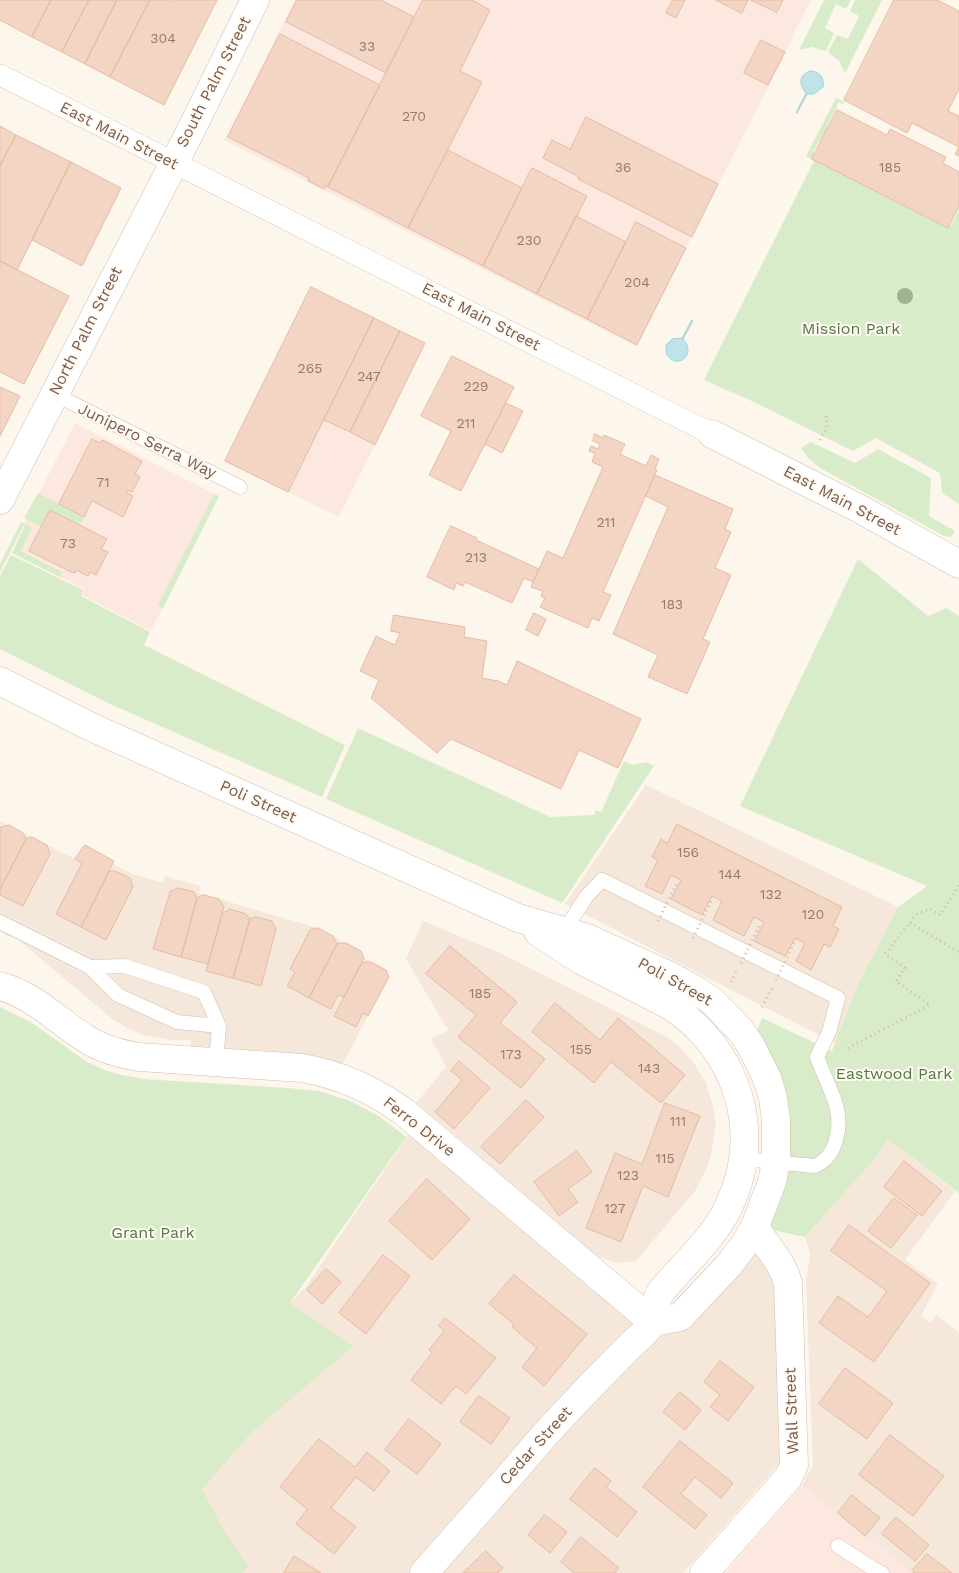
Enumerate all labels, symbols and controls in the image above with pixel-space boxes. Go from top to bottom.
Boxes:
street label: South Palm Street [173,13,255,151]
house number: 304 [150,31,176,47]
house number: 33 [359,39,375,55]
street label: East Main Street [57,98,181,174]
house number: 270 [402,109,426,125]
house number: 36 [615,160,631,176]
house number: 185 [879,160,901,176]
house number: 230 [516,233,542,249]
street label: North Palm Street [45,263,127,399]
house number: 204 [624,275,650,291]
street label: East Main Street [419,279,543,355]
park label: Mission Park [802,319,900,339]
house number: 265 [298,361,322,377]
house number: 247 [357,369,381,385]
house number: 229 [464,379,488,395]
street label: Junipero Serra Way [75,399,219,483]
house number: 211 [456,416,476,432]
street label: East Main Street [780,462,904,540]
house number: 71 [96,475,110,491]
house number: 211 [596,515,616,531]
house number: 73 [60,536,76,552]
house number: 213 [465,550,487,566]
house number: 183 [661,597,683,613]
street label: Poli Street [217,777,299,827]
house number: 156 [677,845,699,861]
house number: 144 [719,867,741,883]
house number: 132 [760,887,782,903]
house number: 120 [802,907,824,923]
street label: Poli Street [634,954,716,1010]
house number: 185 [469,986,491,1002]
house number: 155 [570,1042,592,1058]
house number: 173 [500,1047,522,1063]
house number: 143 [638,1061,660,1077]
park label: Eastwood Park [836,1064,952,1084]
street label: Ferro Drive [379,1093,459,1161]
house number: 111 [670,1114,686,1130]
house number: 115 [655,1151,675,1167]
house number: 123 [617,1168,639,1184]
house number: 127 [604,1201,626,1217]
park label: Grant Park [111,1223,195,1243]
street label: Wall Street [781,1367,803,1455]
street label: Cedar Street [496,1403,576,1489]

